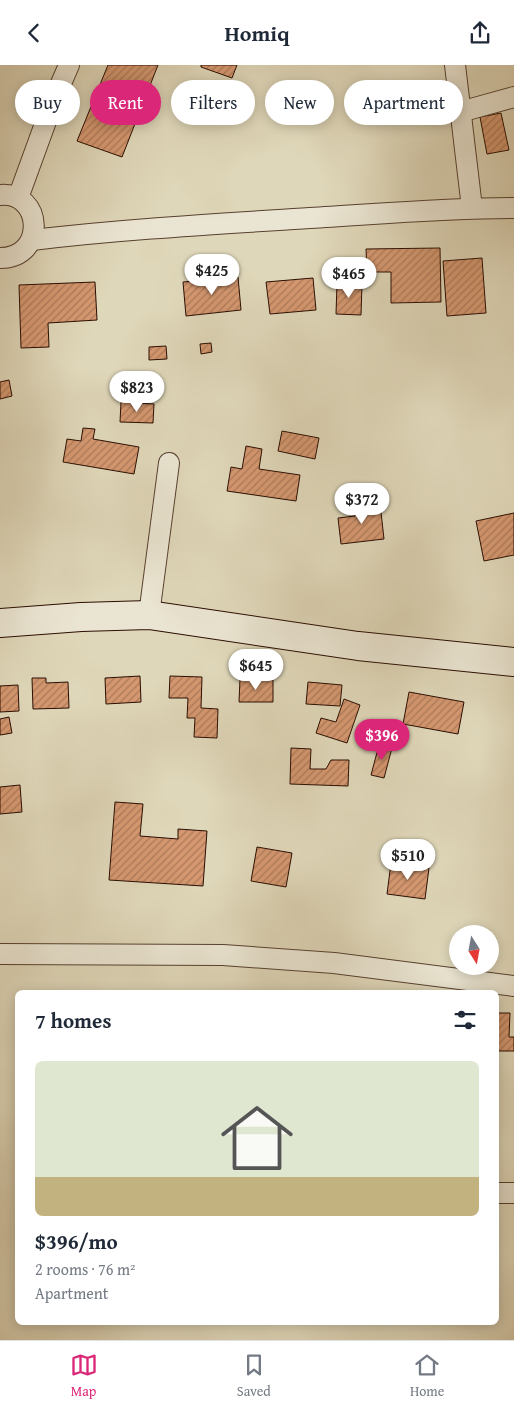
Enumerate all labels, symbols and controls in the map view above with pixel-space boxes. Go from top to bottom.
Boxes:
text: Homiq [225,17,289,49]
icon: back [20,19,48,47]
icon: share [466,19,494,47]
chip: Buy [15,80,80,125]
chip: Rent [90,80,161,125]
chip: Filters [171,80,255,125]
chip: New [265,80,334,125]
chip: Apartment [344,80,463,125]
pin: $425 [182,253,242,296]
pin: $465 [319,257,379,299]
text: $425 [195,258,229,282]
text: $465 [332,261,366,285]
pin: $823 [107,371,167,413]
text: $823 [120,375,154,399]
pin: $372 [332,483,392,525]
text: $372 [345,487,379,511]
pin: $645 [226,649,286,691]
text: $645 [239,653,273,677]
pin: $396 [352,719,412,761]
text: $396 [365,723,399,747]
pin: $510 [378,839,438,881]
text: $510 [391,843,425,867]
north arrow [449,925,499,975]
map controls [449,925,499,975]
text: 7 homes [35,1005,111,1036]
icon: filters [451,1006,479,1034]
icon: home [212,1093,302,1183]
text: $396/mo [35,1226,118,1257]
text: 2 rooms · 76 m² [35,1257,135,1281]
text: Apartment [35,1281,108,1305]
tab: Map [70,1351,98,1401]
tab: Saved [237,1351,271,1401]
tab: Home [410,1351,444,1401]

